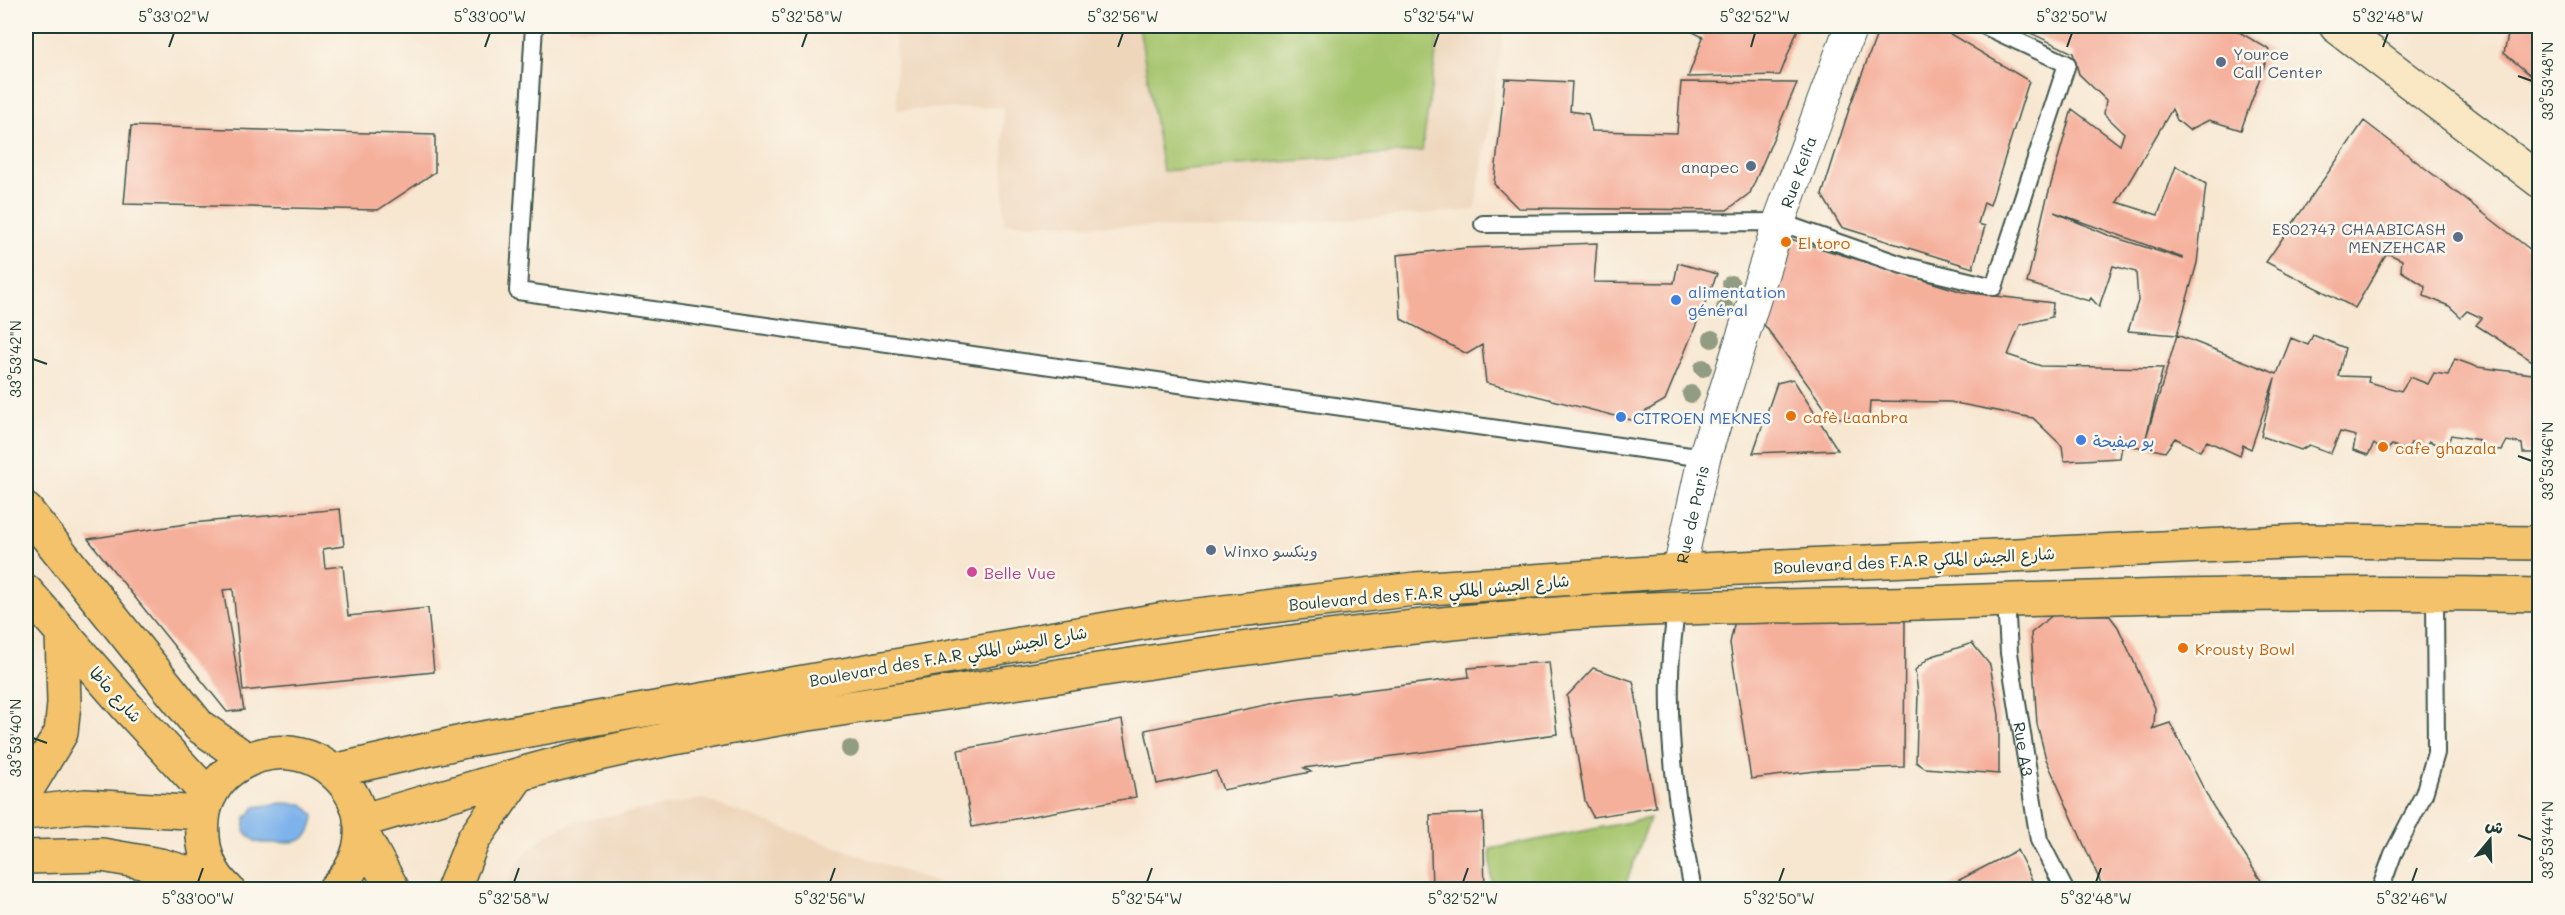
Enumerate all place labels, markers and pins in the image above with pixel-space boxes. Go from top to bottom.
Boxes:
place label: Yource Call Center [2233,43,2323,82]
marker: Yource Call Center [2214,55,2228,69]
place label: anapec [1681,156,1739,177]
marker: anapec [1744,159,1758,173]
place label: ES02747 CHAABICASH MENZEHCAR [2272,218,2446,257]
marker: ES02747 CHAABICASH MENZEHCAR [2451,230,2465,244]
place label: El toro [1798,232,1850,253]
marker: El toro [1779,235,1793,249]
place label: alimentation général [1688,281,1786,320]
marker: alimentation général [1669,293,1683,307]
place label: cafè Laanbra [1803,406,1908,427]
place label: CITROEN MEKNES [1633,407,1771,428]
marker: cafè Laanbra [1784,409,1798,423]
marker: CITROEN MEKNES [1614,410,1628,424]
place label: بو صفيحة [2093,430,2154,452]
marker: بو صفيحة [2074,433,2088,447]
place label: cafe ghazala [2395,437,2497,458]
marker: cafe ghazala [2376,440,2390,454]
place label: Winxo وينكسو [1223,540,1318,562]
marker: Winxo وينكسو [1204,543,1218,557]
place label: Belle Vue [984,562,1056,583]
marker: Belle Vue [965,565,979,579]
place label: Krousty Bowl [2195,638,2295,659]
marker: Krousty Bowl [2176,641,2190,655]

